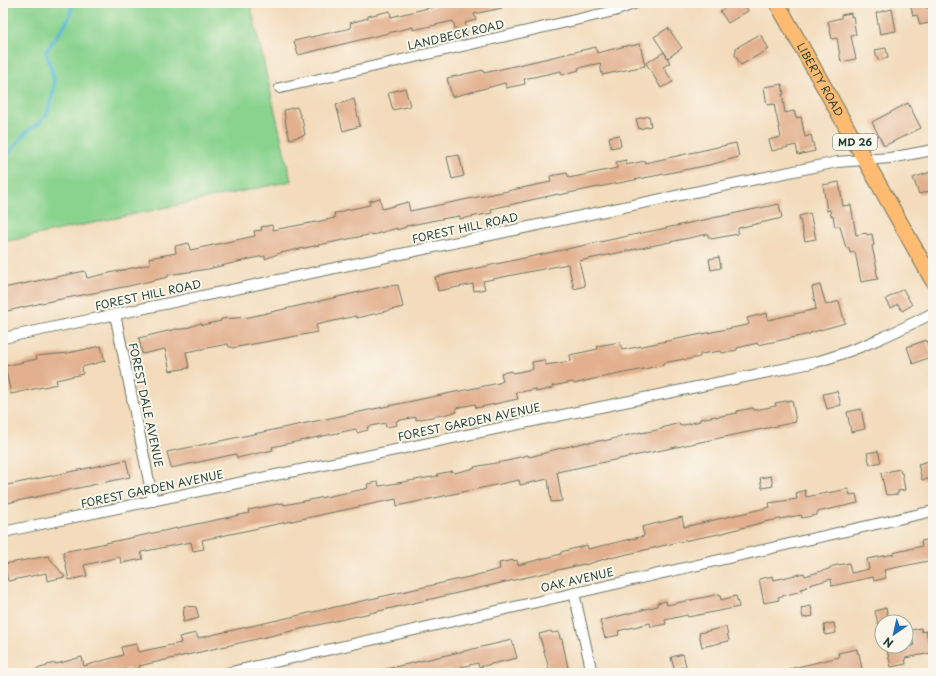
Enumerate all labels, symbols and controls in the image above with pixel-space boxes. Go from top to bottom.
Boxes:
street label: LANDBECK ROAD [406,15,506,54]
street label: LIBERTY ROAD [793,39,848,120]
road number: MD 26 [833,134,877,150]
street label: FOREST HILL ROAD [410,208,520,247]
street label: FOREST HILL ROAD [93,275,203,314]
street label: FOREST DALE AVENUE [125,341,168,469]
street label: FOREST GARDEN AVENUE [396,398,542,445]
street label: FOREST GARDEN AVENUE [79,465,225,512]
street label: OAK AVENUE [539,563,615,596]
north arrow [874,614,914,654]
text: N [880,633,896,652]

